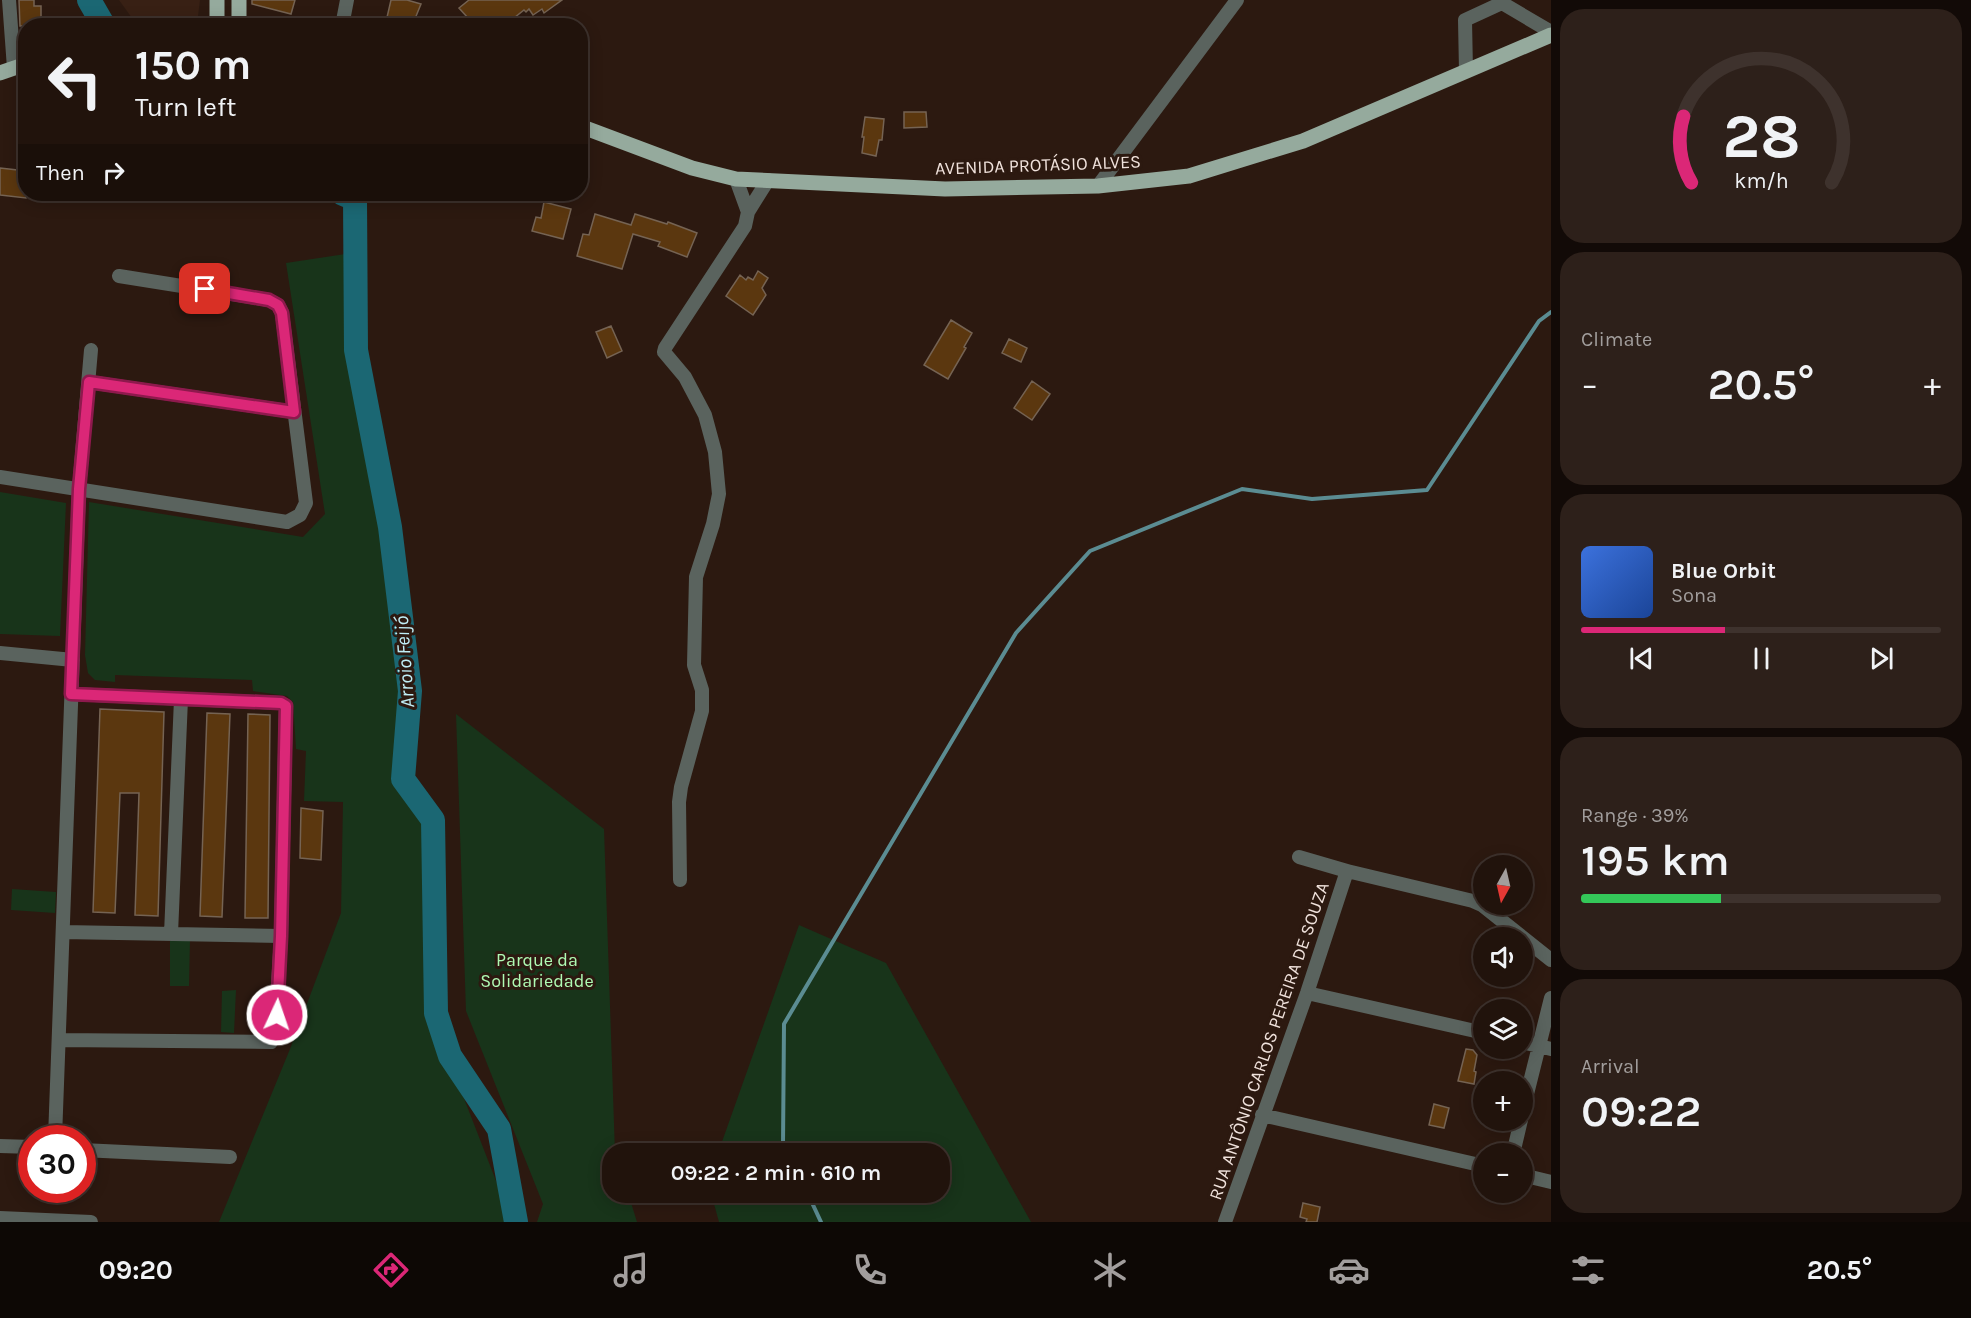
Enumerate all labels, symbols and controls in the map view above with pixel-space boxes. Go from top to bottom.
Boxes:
text: 150 m [135,40,251,90]
icon: left [36,42,114,120]
text: Turn left [135,91,236,123]
text: 28 [1722,100,1800,173]
street label: AVENIDA PROTÁSIO ALVES [935,149,1141,180]
icon: right [97,156,130,189]
text: Then [36,160,85,186]
text: km/h [1734,168,1788,193]
pin [179,263,230,314]
icon: arrive [188,272,221,305]
text: Climate [1581,328,1652,351]
text: 20.5° [1708,358,1814,410]
text: − [1581,365,1598,403]
text: + [1924,365,1941,403]
text: Blue Orbit [1671,558,1776,584]
text: Sona [1671,584,1717,607]
water label: Arroio Feijó [390,615,419,709]
icon: previous [1625,642,1658,675]
icon: pause [1745,642,1778,675]
icon: next [1865,642,1898,675]
text: Range · 39% [1581,804,1689,827]
text: 195 km [1581,834,1730,886]
north arrow [1473,855,1533,915]
map controls [1473,855,1533,1203]
street label: RUA ANTÔNIO CARLOS PEREIRA DE SOUZA [1204,879,1334,1203]
button: sound [1473,927,1533,987]
park label: Parque da Solidariedade [480,949,594,992]
position arrow [245,983,309,1047]
button: layers [1473,999,1533,1059]
text: Arrival [1581,1055,1640,1078]
button: + [1473,1071,1533,1131]
text: 09:22 [1581,1085,1702,1137]
speed limit sign: 30 [18,1125,96,1203]
button: − [1473,1143,1533,1203]
text: 09:22 · 2 min · 610 m [671,1160,881,1186]
icon: directions [370,1249,412,1291]
icon: music [610,1249,652,1291]
icon: phone [849,1249,891,1291]
icon: climate [1089,1249,1131,1291]
icon: car [1328,1249,1370,1291]
icon: filters [1567,1249,1609,1291]
text: 09:20 [99,1254,173,1286]
text: 20.5° [1807,1254,1872,1286]

